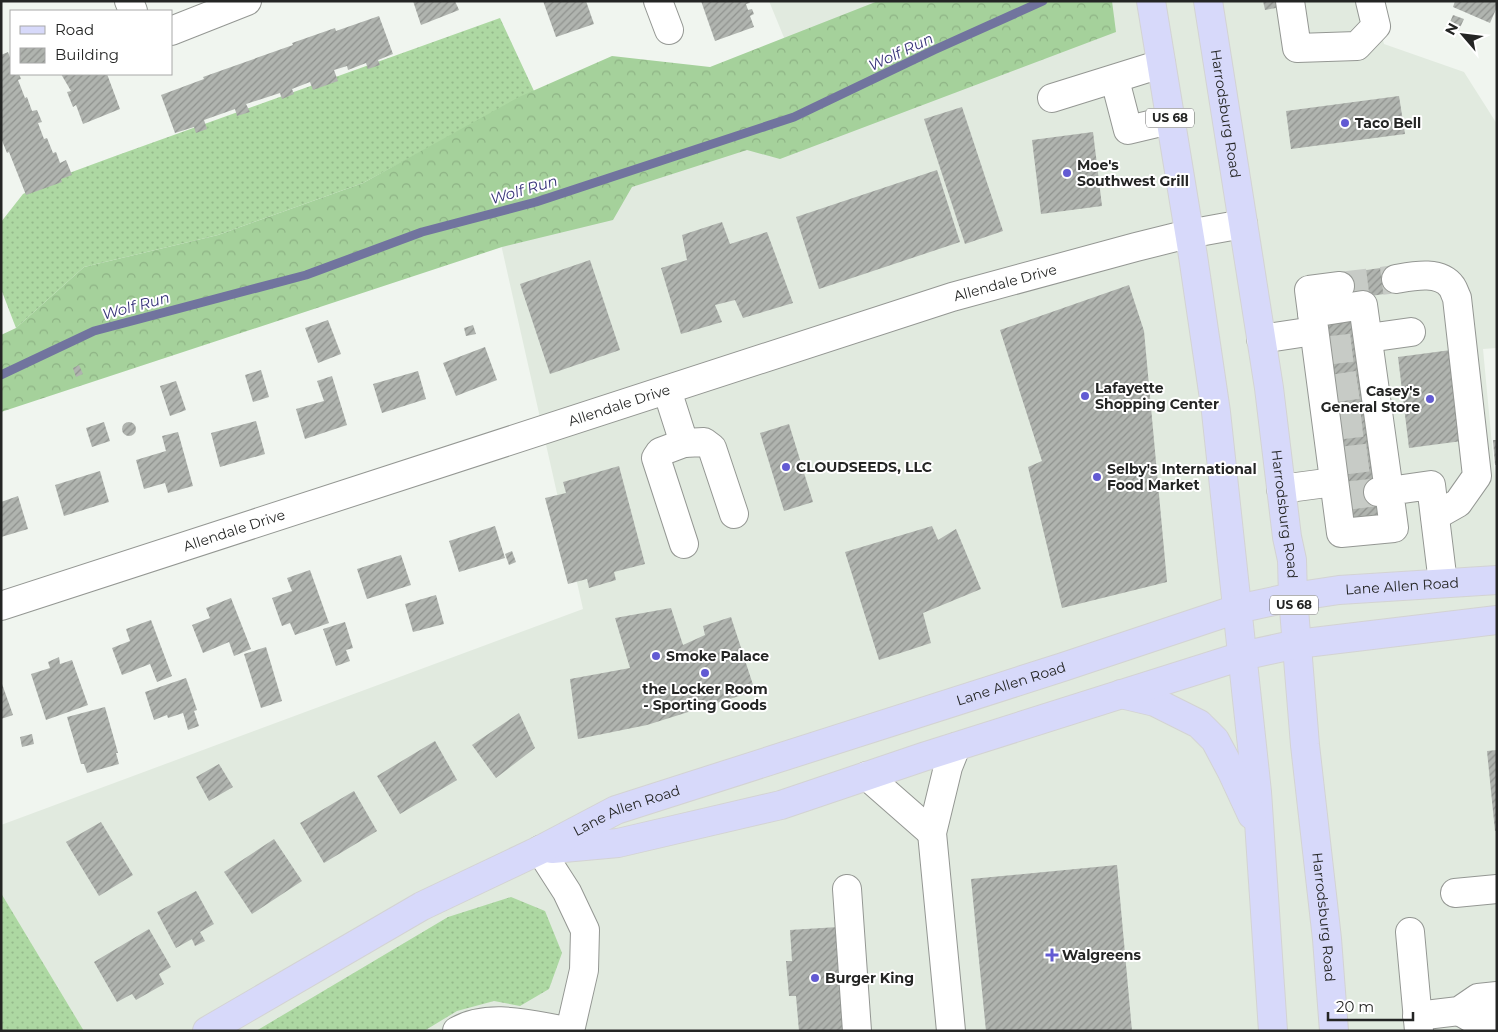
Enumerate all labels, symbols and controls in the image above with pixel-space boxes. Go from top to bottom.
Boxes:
legend [10,10,172,75]
north arrow [1438,10,1488,60]
text: Road [55,20,94,39]
text: N [1441,20,1462,38]
water label: Wolf Run [865,28,936,75]
text: Building [55,45,119,64]
street label: Harrodsburg Road [1207,48,1245,179]
road number: US 68 [1146,109,1194,128]
place label: Taco Bell [1355,114,1421,132]
marker: Taco Bell [1339,117,1351,129]
place label: Moe's Southwest Grill [1077,156,1189,190]
marker: Moe's Southwest Grill [1061,167,1073,179]
water label: Wolf Run [488,171,560,208]
street label: Allendale Drive [952,260,1059,305]
water label: Wolf Run [100,287,172,324]
place label: Lafayette Shopping Center [1095,379,1219,413]
street label: Allendale Drive [566,380,672,430]
place label: Casey's General Store [1321,382,1421,416]
marker: Lafayette Shopping Center [1079,390,1091,402]
marker: Casey's General Store [1424,393,1436,405]
street label: Harrodsburg Road [1268,449,1301,579]
place label: CLOUDSEEDS, LLC [796,458,932,476]
place label: Selby's International Food Market [1107,460,1257,494]
marker: CLOUDSEEDS, LLC [780,461,792,473]
marker: Selby's International Food Market [1091,471,1103,483]
street label: Allendale Drive [181,505,287,555]
street label: Lane Allen Road [1345,573,1460,599]
road number: US 68 [1270,596,1318,614]
place label: Smoke Palace [666,647,769,665]
marker: Smoke Palace [650,650,662,662]
street label: Lane Allen Road [954,658,1068,710]
marker: the Locker Room - Sporting Goods [699,667,711,679]
place label: the Locker Room - Sporting Goods [642,680,768,714]
street label: Lane Allen Road [570,781,682,840]
street label: Harrodsburg Road [1308,851,1339,982]
place label: Walgreens [1062,946,1141,964]
marker: Walgreens [1046,949,1058,961]
place label: Burger King [825,969,914,987]
marker: Burger King [809,972,821,984]
scale bar [1328,990,1413,1022]
text: 20 m [1336,997,1374,1016]

